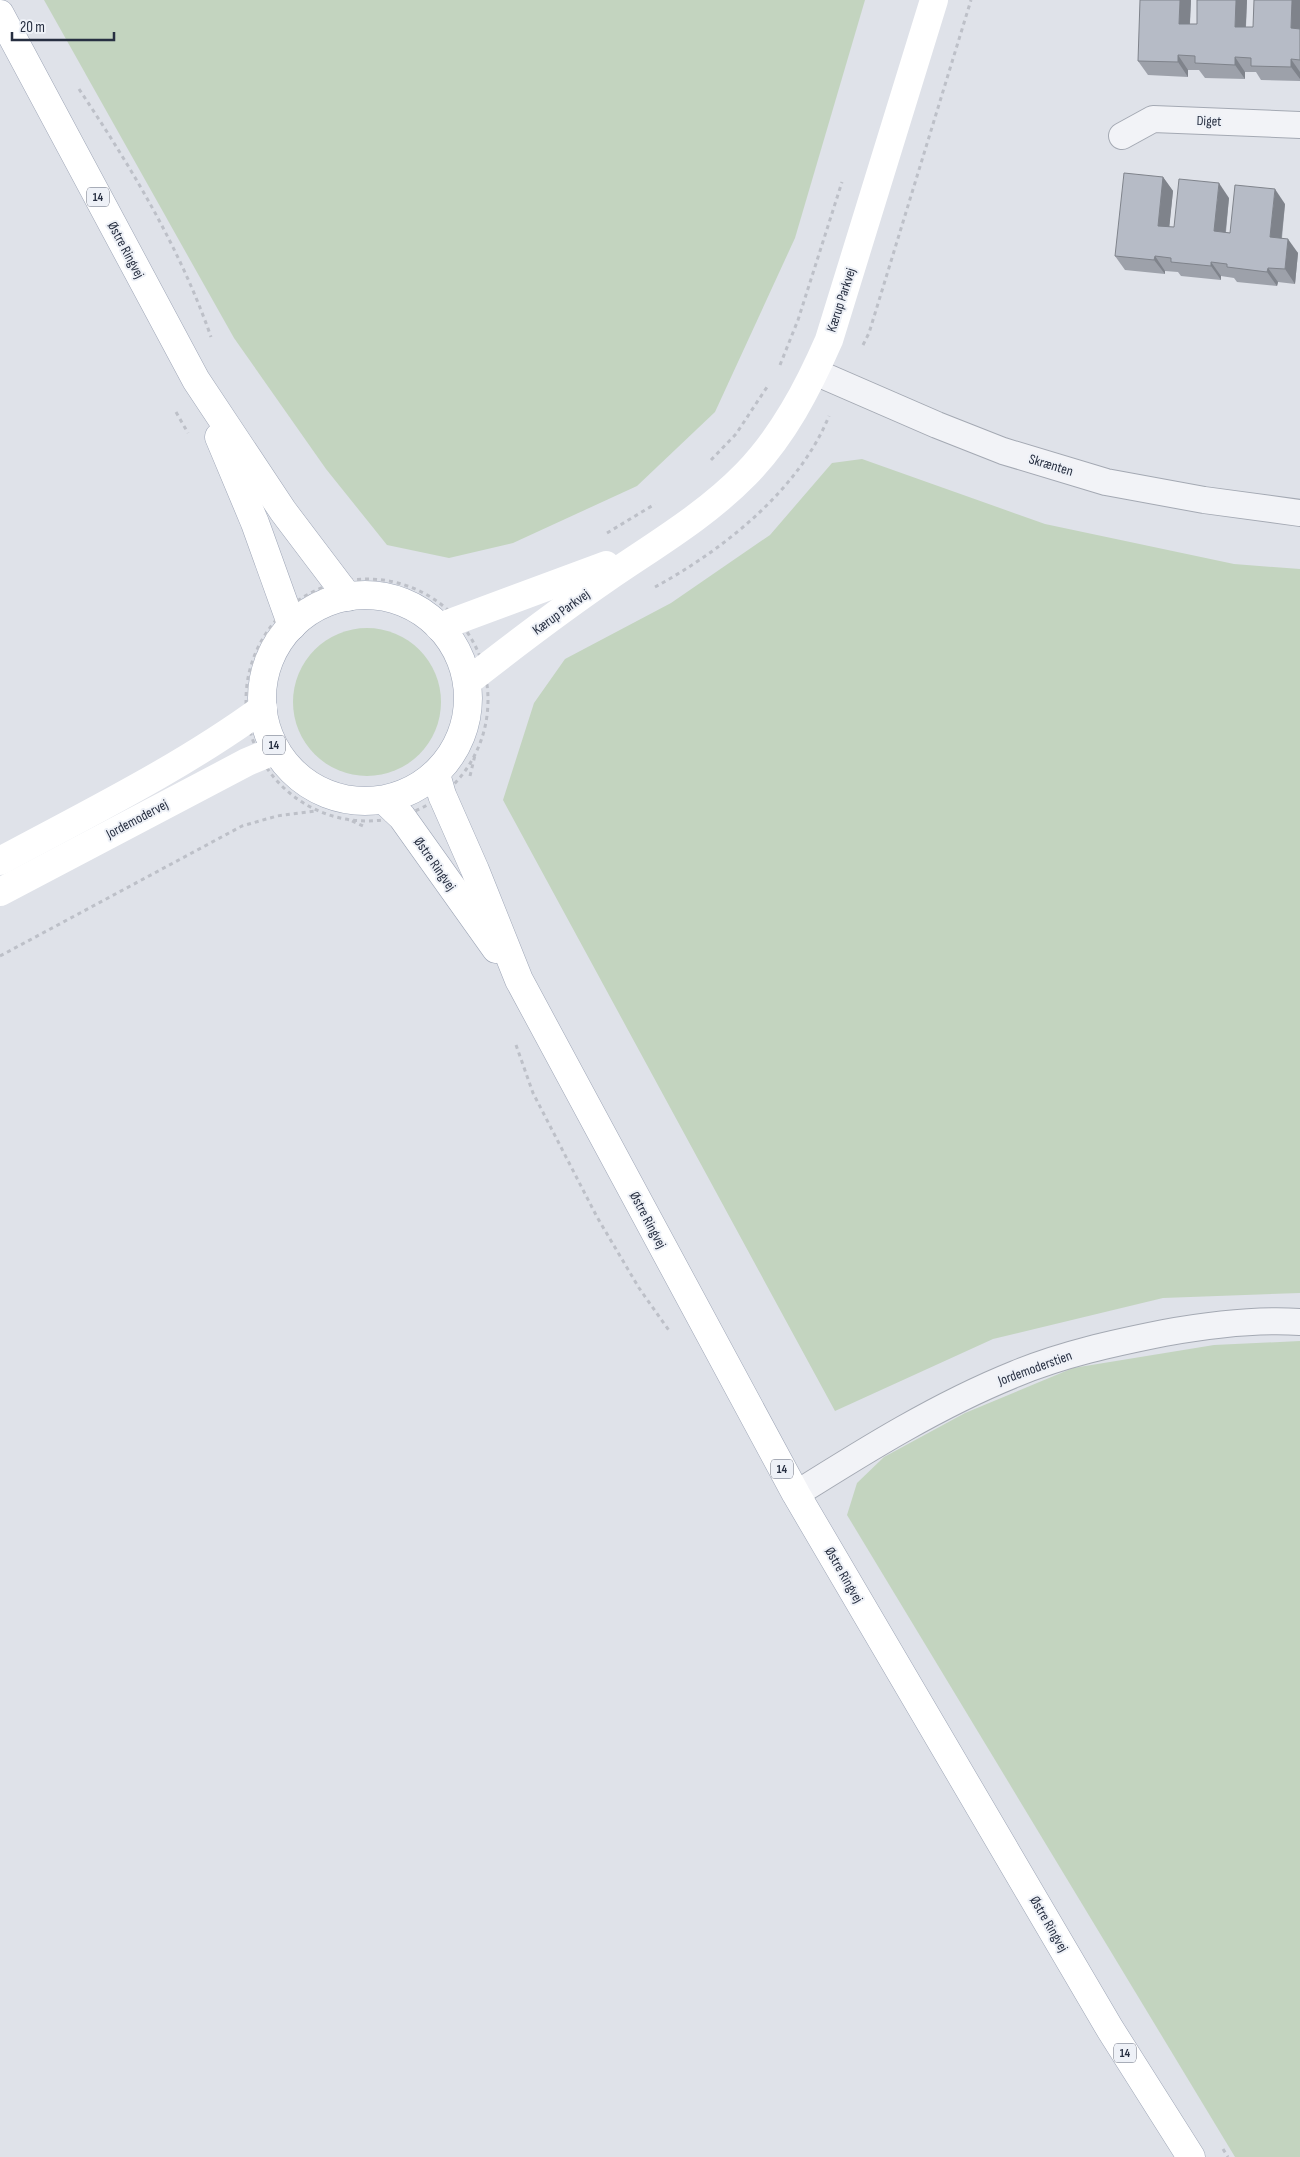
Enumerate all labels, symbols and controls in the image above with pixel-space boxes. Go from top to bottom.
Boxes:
scale bar [12,10,115,42]
text: 20 m [20,18,45,37]
street label: Diget [1196,112,1222,130]
road number: 14 [87,188,109,206]
street label: Østre Ringvej [104,219,148,281]
street label: Kærup Parkvej [823,266,859,334]
street label: Skrænten [1027,450,1075,480]
street label: Kærup Parkvej [529,586,593,638]
road number: 14 [263,736,285,754]
street label: Jordemodervej [102,796,171,843]
street label: Østre Ringvej [410,834,460,894]
street label: Østre Ringvej [626,1189,670,1251]
street label: Jordemoderstien [995,1347,1074,1390]
road number: 14 [771,1460,793,1478]
street label: Østre Ringvej [821,1544,867,1606]
street label: Østre Ringvej [1026,1893,1072,1955]
road number: 14 [1114,2044,1136,2062]

